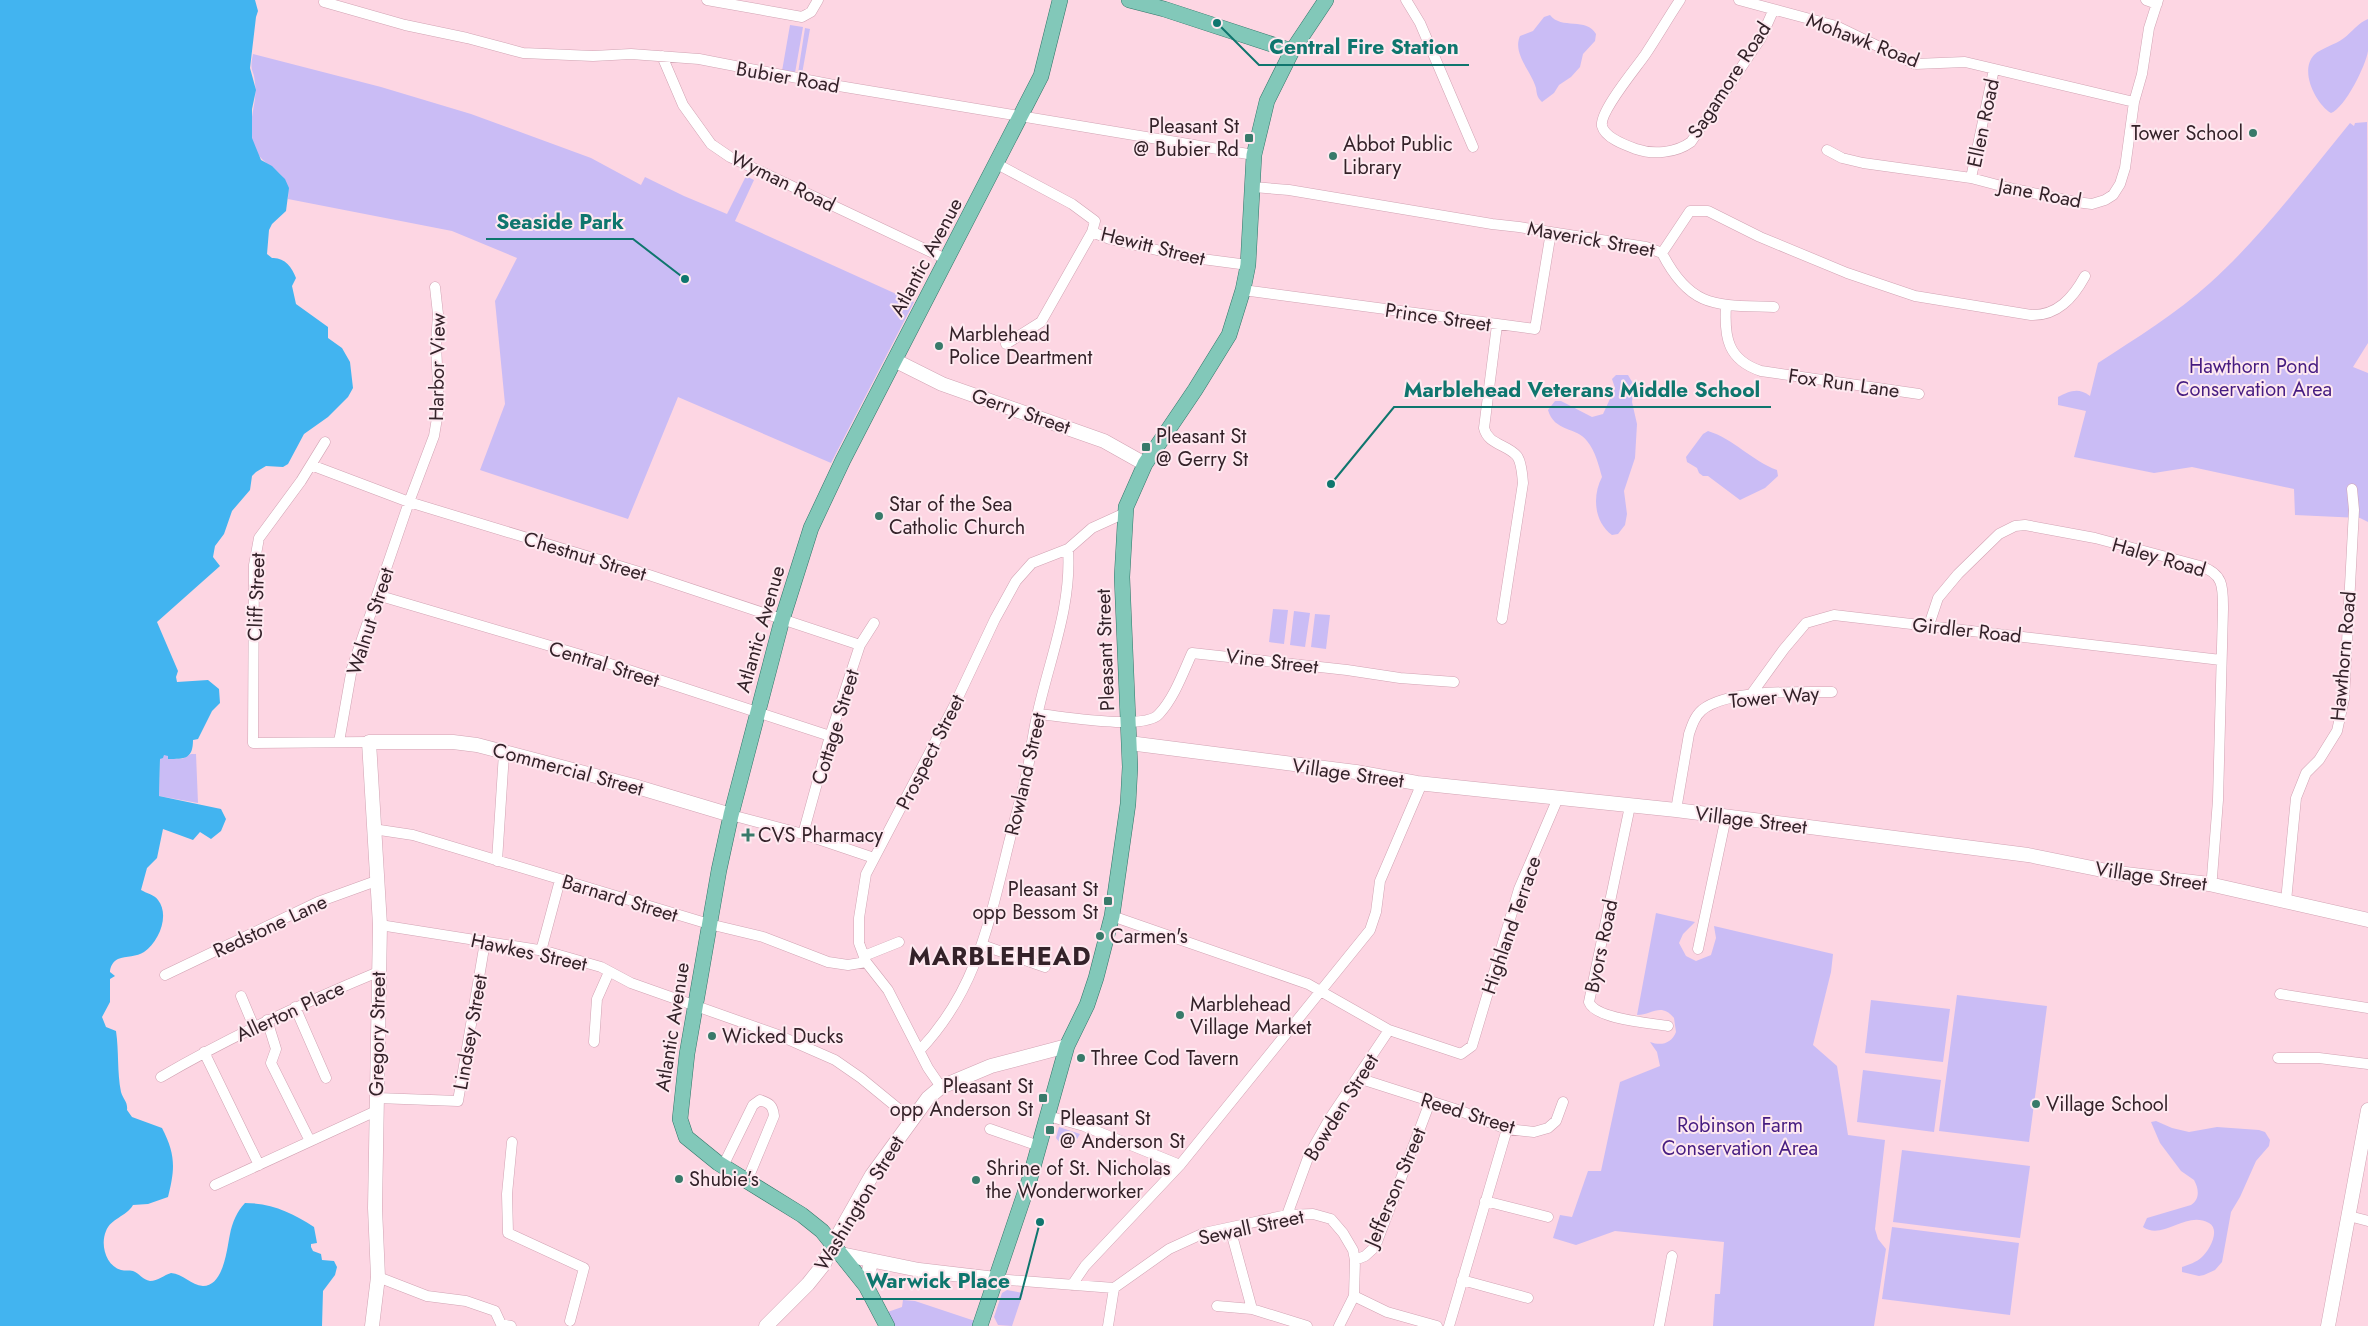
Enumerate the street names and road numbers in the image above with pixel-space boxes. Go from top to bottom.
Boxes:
street label: Mohawk Road [1802,6,1923,75]
street label: Sagamore Road [1681,16,1778,144]
street label: Bubier Road [734,54,842,101]
street label: Ellen Road [1960,76,2007,170]
street label: Wyman Road [725,144,840,219]
street label: Jane Road [1993,171,2084,216]
street label: Atlantic Avenue [883,193,970,322]
street label: Maverick Street [1525,214,1657,265]
street label: Hewitt Street [1098,220,1208,273]
street label: Prince Street [1383,296,1493,339]
street label: Harbor View [422,312,453,421]
street label: Fox Run Lane [1786,361,1901,406]
street label: Gerry Street [968,381,1074,442]
street label: Chestnut Street [520,524,650,589]
street label: Haley Road [2108,530,2209,585]
street label: Cliff Street [240,552,273,642]
street label: Atlantic Avenue [729,562,792,696]
street label: Walnut Street [339,563,402,679]
street label: Pleasant Street [1089,588,1122,712]
street label: Hawthorn Road [2323,590,2364,722]
street label: Girdler Road [1911,610,2023,651]
street label: Central Street [545,634,663,695]
street label: Vine Street [1224,641,1320,682]
street label: Cottage Street [804,666,867,788]
street label: Tower Way [1728,679,1821,716]
street label: Prospect Street [889,689,972,815]
street label: Rowland Street [997,710,1054,838]
street label: Commercial Street [489,735,647,804]
street label: Village Street [1290,751,1406,796]
street label: Village Street [1693,799,1809,842]
street label: Highland Terrace [1474,852,1549,998]
street label: Village Street [2093,854,2209,899]
street label: Barnard Street [558,867,682,930]
street label: Redstone Lane [208,887,332,966]
street label: Byors Road [1577,897,1626,995]
street label: Hawkes Street [468,926,590,979]
street label: Atlantic Avenue [648,960,697,1094]
street label: Gregory Street [362,971,393,1097]
street label: Lindsey Street [446,972,495,1092]
street label: Allerton Place [231,974,349,1049]
street label: Bowden Street [1297,1048,1386,1166]
street label: Reed Street [1417,1085,1519,1142]
street label: Jefferson Street [1356,1123,1434,1254]
street label: Washington Street [808,1130,911,1276]
street label: Sewall Street [1196,1202,1307,1253]

